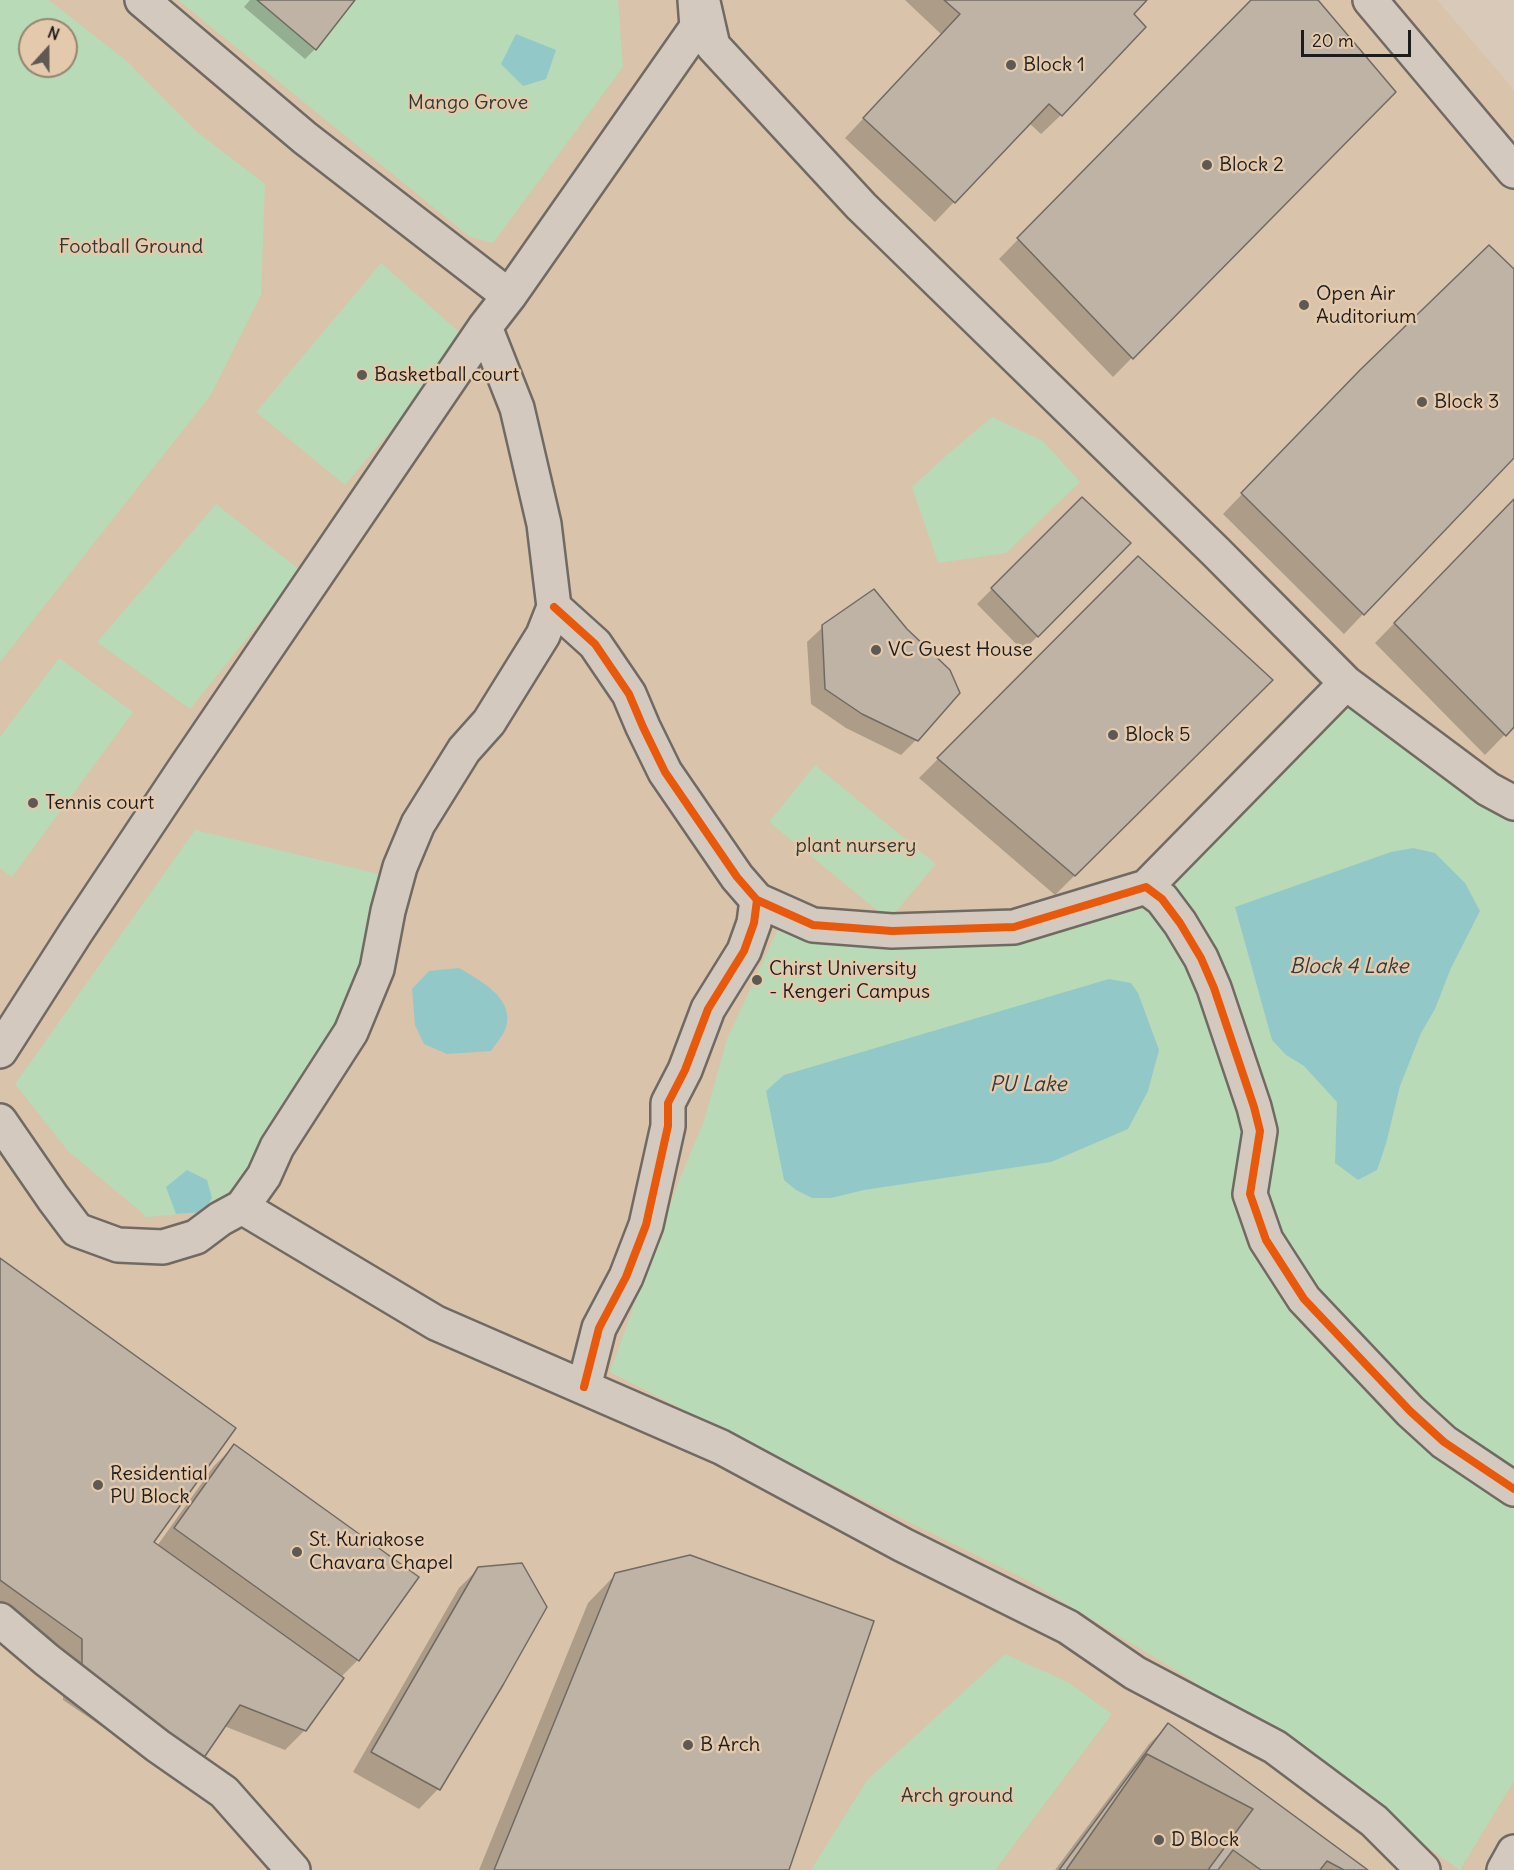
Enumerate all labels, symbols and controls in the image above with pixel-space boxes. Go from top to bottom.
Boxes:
north arrow [18,18,78,78]
scale bar [1304,18,1414,56]
text: N [45,22,62,44]
text: 20 m [1312,29,1354,52]
place label: Block 1 [1023,53,1085,77]
marker: Block 1 [1004,58,1018,72]
park label: Mango Grove [408,91,528,115]
place label: Block 2 [1219,153,1284,177]
marker: Block 2 [1200,158,1214,172]
park label: Football Ground [59,235,203,259]
place label: Open Air Auditorium [1316,282,1417,329]
marker: Open Air Auditorium [1297,298,1311,312]
place label: Basketball court [374,363,519,387]
marker: Basketball court [355,368,369,382]
place label: Block 3 [1434,390,1499,414]
marker: Block 3 [1415,395,1429,409]
place label: VC Guest House [888,638,1033,662]
marker: VC Guest House [869,643,883,657]
place label: Block 5 [1125,723,1190,747]
marker: Block 5 [1106,728,1120,742]
place label: Tennis court [45,791,154,815]
marker: Tennis court [26,796,40,810]
park label: plant nursery [796,834,916,858]
water label: Block 4 Lake [1290,954,1408,980]
place label: Chirst University - Kengeri Campus [769,957,930,1004]
marker: Chirst University - Kengeri Campus [750,973,764,987]
water label: PU Lake [989,1072,1067,1098]
place label: Residential PU Block [110,1462,208,1509]
marker: Residential PU Block [91,1478,105,1492]
place label: St. Kuriakose Chavara Chapel [309,1528,453,1575]
marker: St. Kuriakose Chavara Chapel [290,1545,304,1559]
place label: B Arch [700,1733,760,1757]
marker: B Arch [681,1738,695,1752]
park label: Arch ground [901,1784,1013,1808]
place label: D Block [1171,1828,1239,1852]
marker: D Block [1152,1833,1166,1847]

